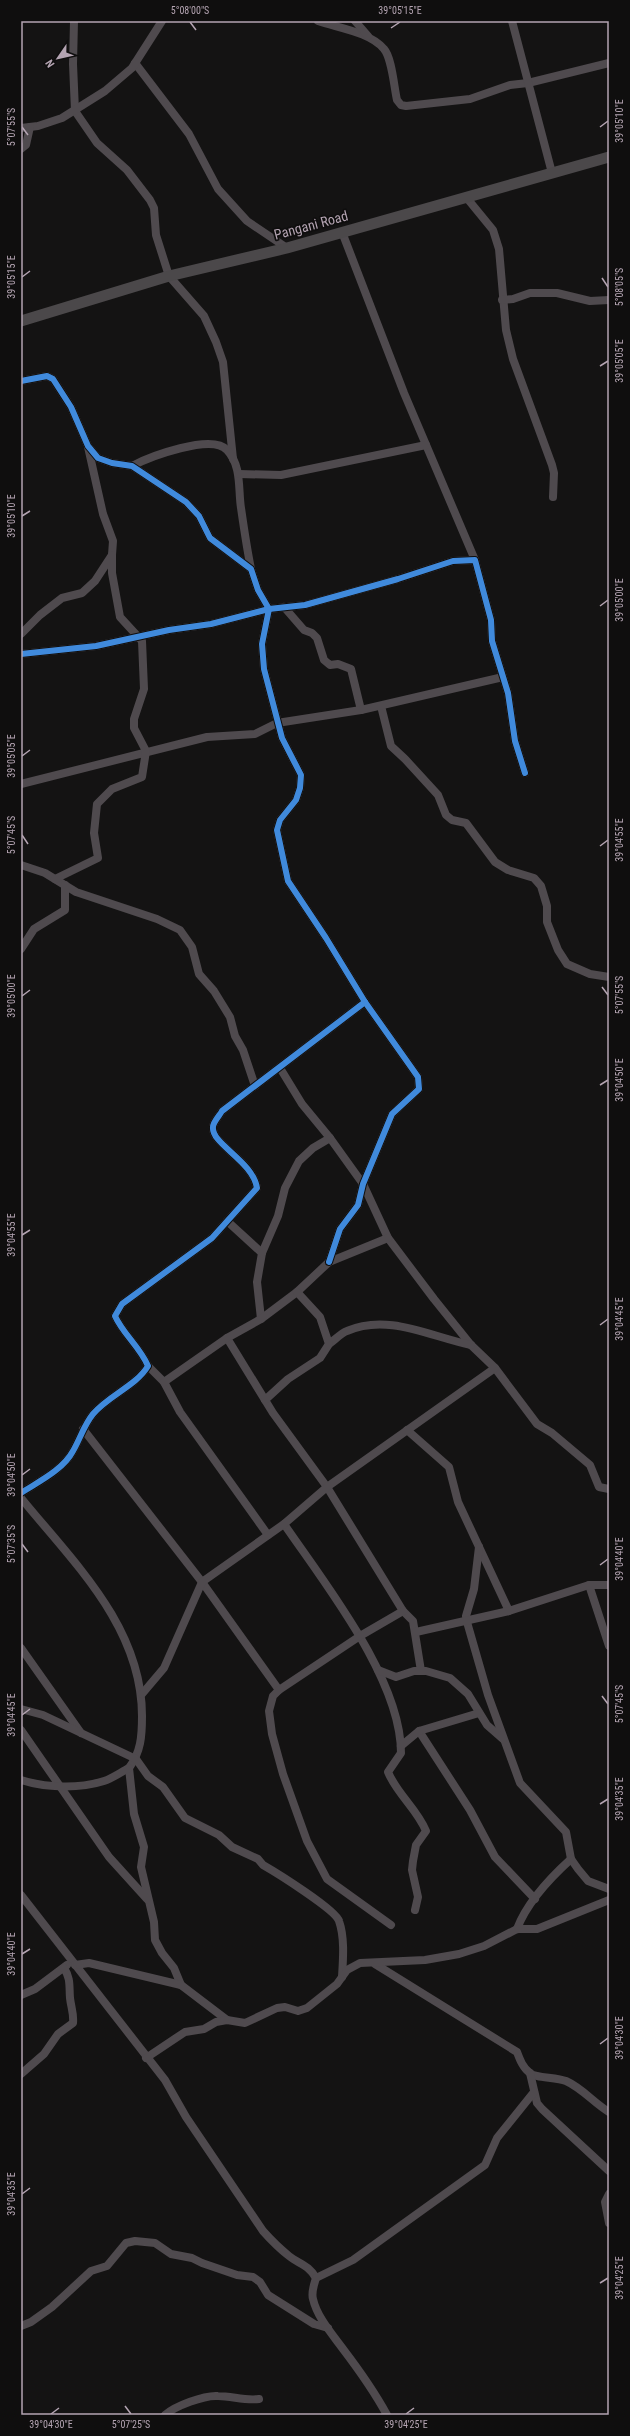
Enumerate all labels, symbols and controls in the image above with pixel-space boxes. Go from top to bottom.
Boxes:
text: 5°08'00"S [171,5,209,16]
text: 39°05'15"E [378,5,422,16]
north arrow [38,38,78,78]
text: N [43,57,57,70]
text: 39°05'10"E [614,99,625,143]
text: 5°07'55"S [6,108,17,146]
street label: Pangani Road [272,207,350,243]
text: 39°05'15"E [6,255,17,299]
text: 5°08'05"S [614,268,625,306]
text: 39°05'05"E [614,339,625,383]
text: 39°05'10"E [6,494,17,538]
text: 39°05'00"E [614,578,625,622]
text: 39°05'05"E [6,734,17,778]
text: 5°07'45"S [6,816,17,854]
text: 39°04'55"E [614,818,625,862]
text: 39°05'00"E [6,974,17,1018]
text: 5°07'55"S [614,976,625,1014]
text: 39°04'50"E [614,1058,625,1102]
text: 39°04'55"E [6,1213,17,1257]
text: 39°04'45"E [614,1297,625,1341]
text: 39°04'50"E [6,1453,17,1497]
text: 5°07'35"S [6,1525,17,1563]
text: 39°04'40"E [614,1537,625,1581]
text: 5°07'45"S [614,1685,625,1723]
text: 39°04'45"E [6,1693,17,1737]
text: 39°04'35"E [614,1777,625,1821]
text: 39°04'40"E [6,1932,17,1976]
text: 39°04'30"E [614,2016,625,2060]
text: 39°04'35"E [6,2172,17,2216]
text: 39°04'25"E [614,2256,625,2300]
text: 39°04'30"E [29,2419,73,2430]
text: 5°07'25"S [112,2419,150,2430]
text: 39°04'25"E [384,2419,428,2430]

